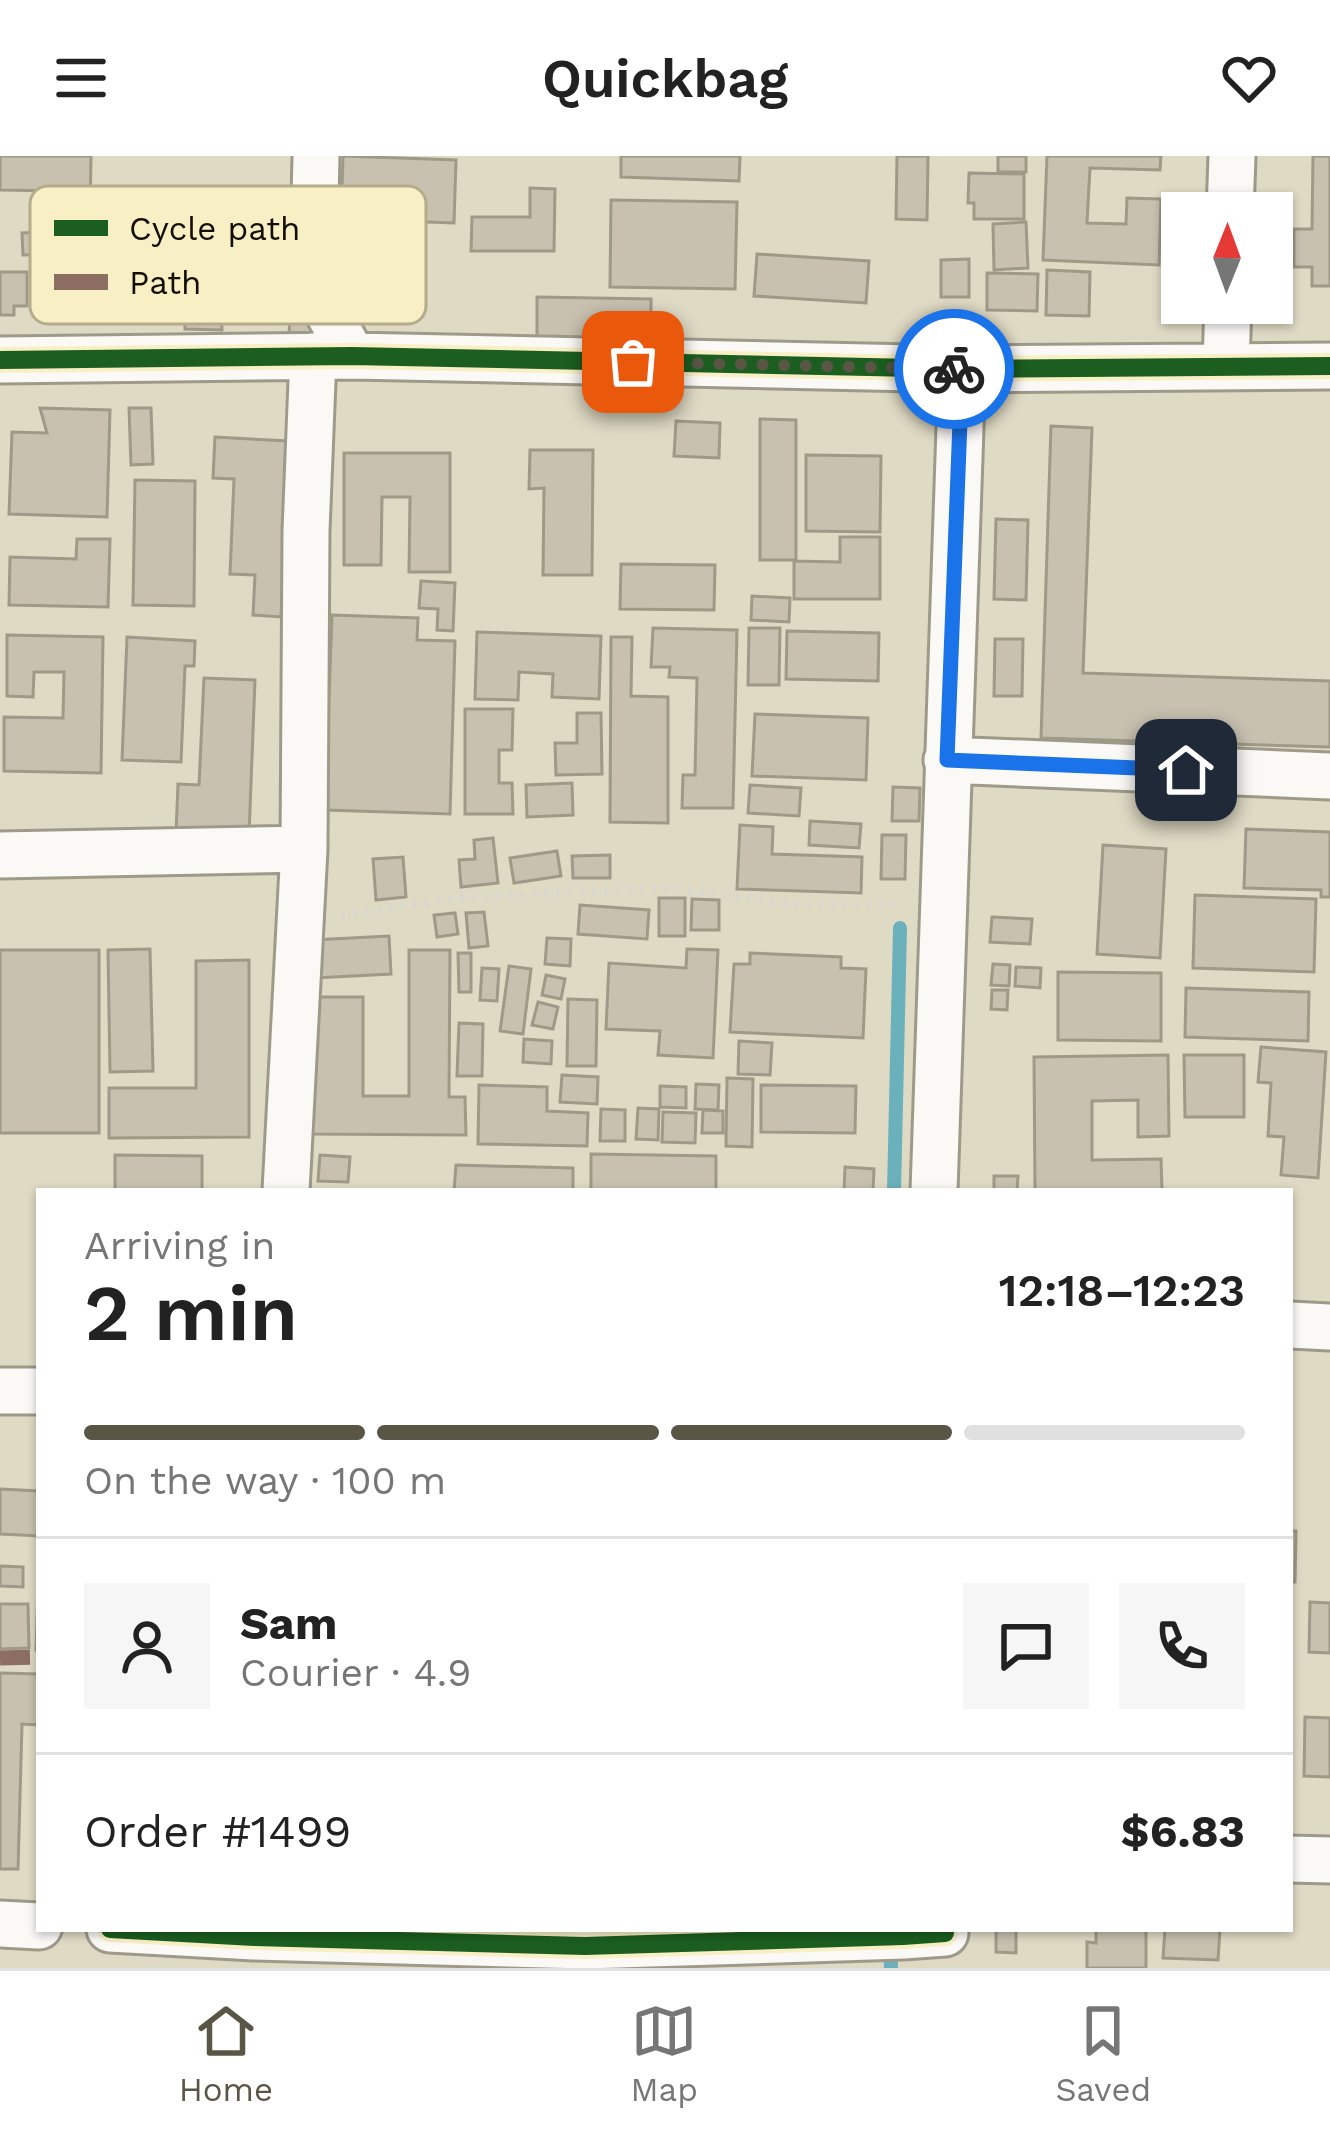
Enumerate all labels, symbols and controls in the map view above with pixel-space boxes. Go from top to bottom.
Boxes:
icon: menu [48,45,114,111]
icon: heart [1216,45,1282,111]
text: Quickbag [542,47,788,110]
legend [30,186,426,324]
north arrow [1161,192,1293,324]
map controls [1161,192,1293,324]
text: Cycle path [129,209,301,248]
text: Path [129,263,201,302]
courier [894,309,1014,429]
pin [582,311,684,413]
icon: bag [600,329,666,395]
icon: bike [921,336,987,402]
pin [1135,719,1237,821]
icon: home [1153,737,1219,803]
text: Arriving in [84,1223,275,1268]
text: 12:18–12:23 [999,1264,1245,1317]
text: 2 min [84,1267,298,1359]
text: On the way · 100 m [84,1458,446,1503]
button: person [84,1583,210,1709]
button: chat [963,1583,1089,1709]
button: phone [1119,1583,1245,1709]
text: Sam [240,1597,337,1650]
text: Courier · 4.9 [240,1650,471,1695]
text: Order #1499 [84,1805,351,1858]
text: $6.83 [1121,1805,1245,1858]
tab: Home [179,1998,273,2109]
tab: Map [631,1998,698,2109]
tab: Saved [1055,1998,1151,2109]

